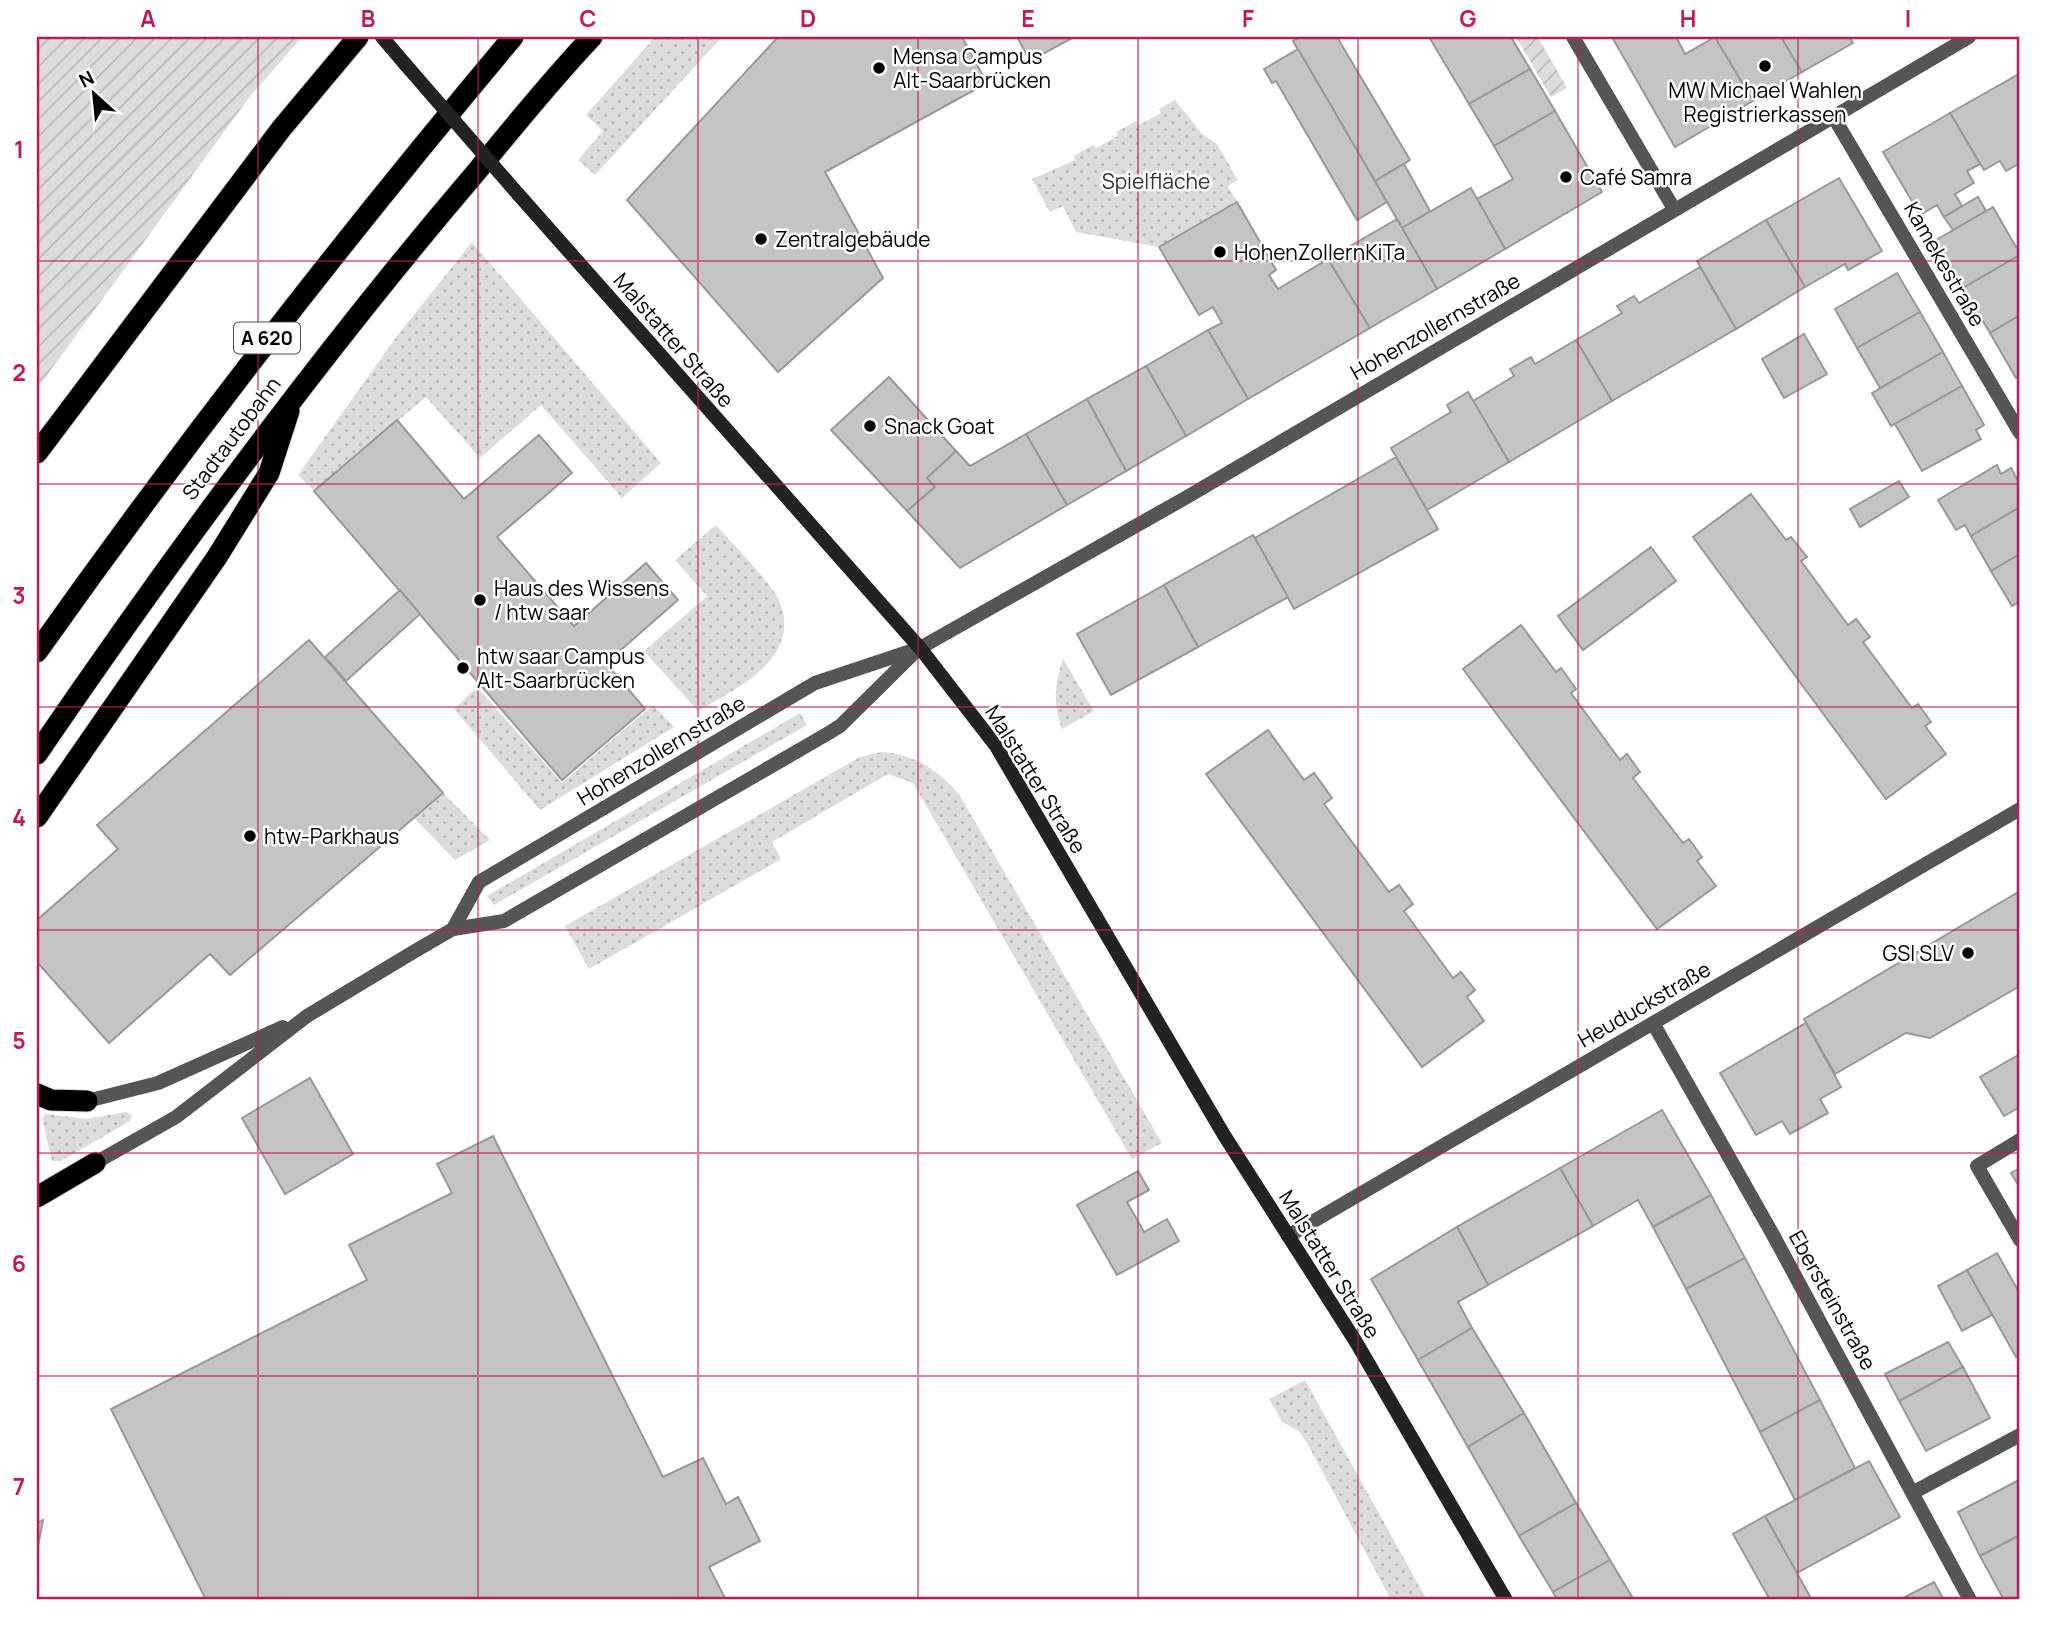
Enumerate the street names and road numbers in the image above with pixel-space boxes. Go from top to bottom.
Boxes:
street label: Kamekestraße [1898,197,1992,331]
street label: Hohenzollernstraße [1345,266,1525,386]
street label: Malstatter Straße [608,267,740,413]
road number: A 620 [234,322,300,354]
street label: Stadtautobahn [175,371,287,505]
street label: Hohenzollernstraße [572,689,750,811]
street label: Malstatter Straße [979,700,1093,858]
street label: Heuduckstraße [1572,955,1716,1053]
street label: Malstatter Straße [1273,1185,1387,1343]
street label: Ebersteinstraße [1783,1225,1883,1375]

